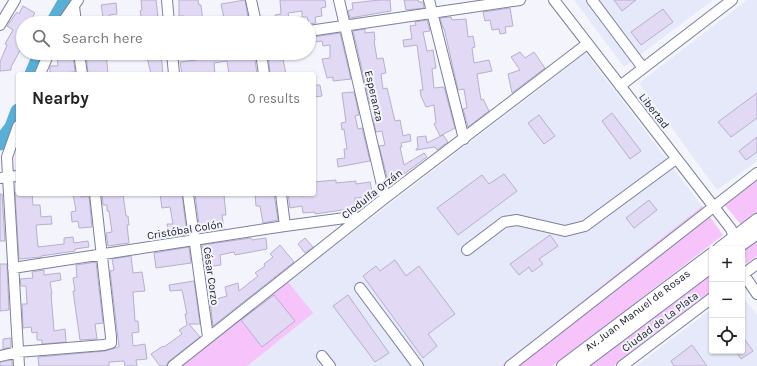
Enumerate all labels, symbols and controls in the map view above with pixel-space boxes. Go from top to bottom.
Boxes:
search box [16,16,316,60]
icon: search [30,27,52,49]
text: Search here [62,29,143,47]
street label: Esperanza [362,69,386,123]
text: Nearby [32,88,89,108]
text: 0 results [248,91,300,106]
street label: Libertad [636,91,672,131]
street label: Clodulfa Orzán [339,166,405,222]
street label: Cristóbal Colón [146,218,224,242]
street label: César Corzo [200,246,222,306]
map controls [709,246,745,354]
button: + [709,246,745,282]
street label: Av. Juan Manuel de Rosas [582,266,693,354]
button: − [709,282,745,318]
street label: Ciudad de La Plata [619,289,701,355]
button: locate [709,318,745,354]

